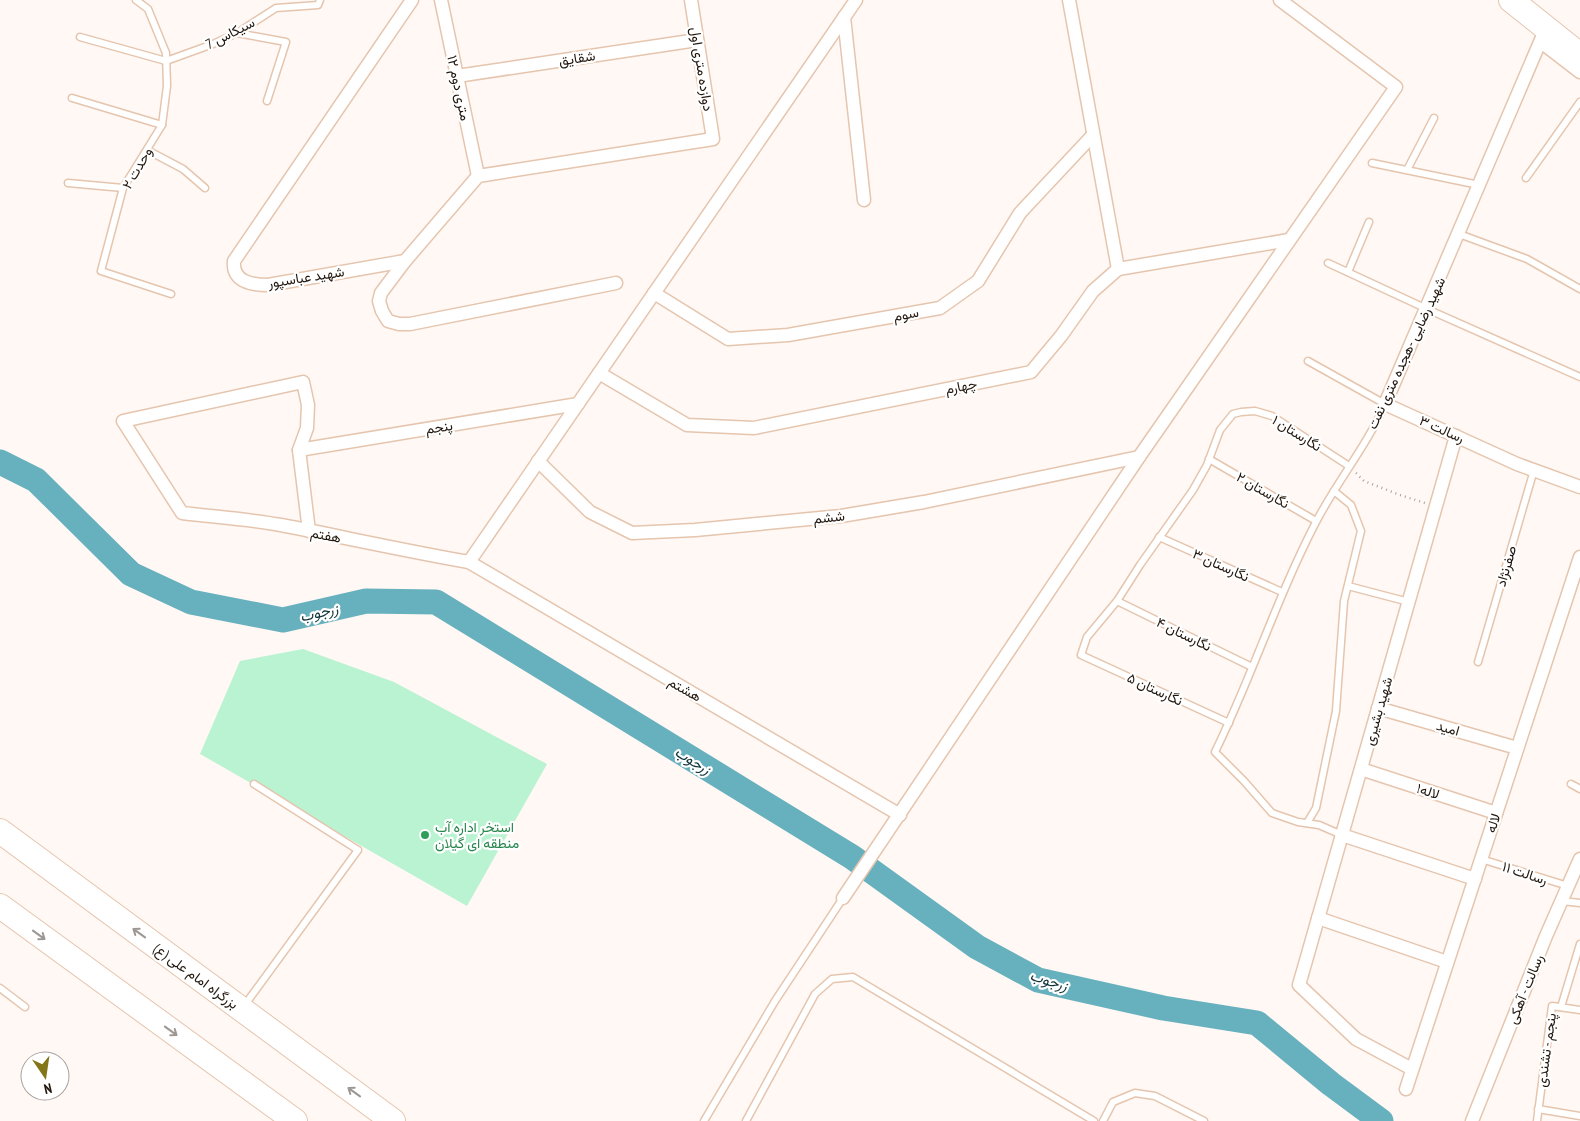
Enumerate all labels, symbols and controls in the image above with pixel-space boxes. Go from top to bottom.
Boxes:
street label: سیکاس 7 [202,13,258,53]
street label: دوازده متری اول [685,26,718,113]
street label: شقایق [557,46,597,70]
street label: ۱۲ متری دوم [443,54,475,122]
street label: وحدت ۲ [118,144,156,192]
street label: شهید عباسپور [265,262,346,293]
street label: شهید رضایی -هجده متری نفت [1363,274,1449,432]
street label: سوم [892,303,920,325]
street label: چهارم [944,374,979,399]
street label: نگارستان ۱ [1269,411,1325,455]
street label: رسالت ۳ [1417,411,1468,447]
street label: پنجم [424,416,454,439]
street label: نگارستان ۲ [1233,468,1293,512]
street label: ششم [812,506,846,528]
street label: هفتم [309,523,343,547]
street label: صفرنژاد [1492,543,1521,589]
street label: نگارستان ۳ [1190,545,1252,585]
water label: زرجوب [298,598,341,626]
street label: نگارستان ۴ [1154,613,1214,655]
street label: نگارستان ۵ [1124,668,1186,710]
street label: هشتم [665,672,705,706]
street label: شهید بشیری [1360,675,1396,747]
street label: امید [1434,716,1462,740]
water label: زرجوب [672,742,715,779]
street label: لاله۱ [1414,779,1442,803]
street label: لاله [1481,811,1505,835]
place label: استخر اداره آب منطقه ای گیلان [435,818,519,852]
marker: استخر اداره آب منطقه ای گیلان [419,829,431,841]
street label: رسالت ۱۱ [1500,857,1550,889]
one-way arrow [132,928,146,938]
one-way arrow [32,930,46,940]
street label: بزرگراه امام علی (ع) [149,939,242,1015]
street label: رسالت - آهکی [1503,951,1547,1026]
water label: زرجوب [1028,965,1071,995]
street label: پنجم - تشندی [1532,1012,1561,1088]
one-way arrow [164,1025,177,1036]
north arrow [20,1051,70,1101]
text: N [42,1079,54,1098]
one-way arrow [347,1087,361,1097]

